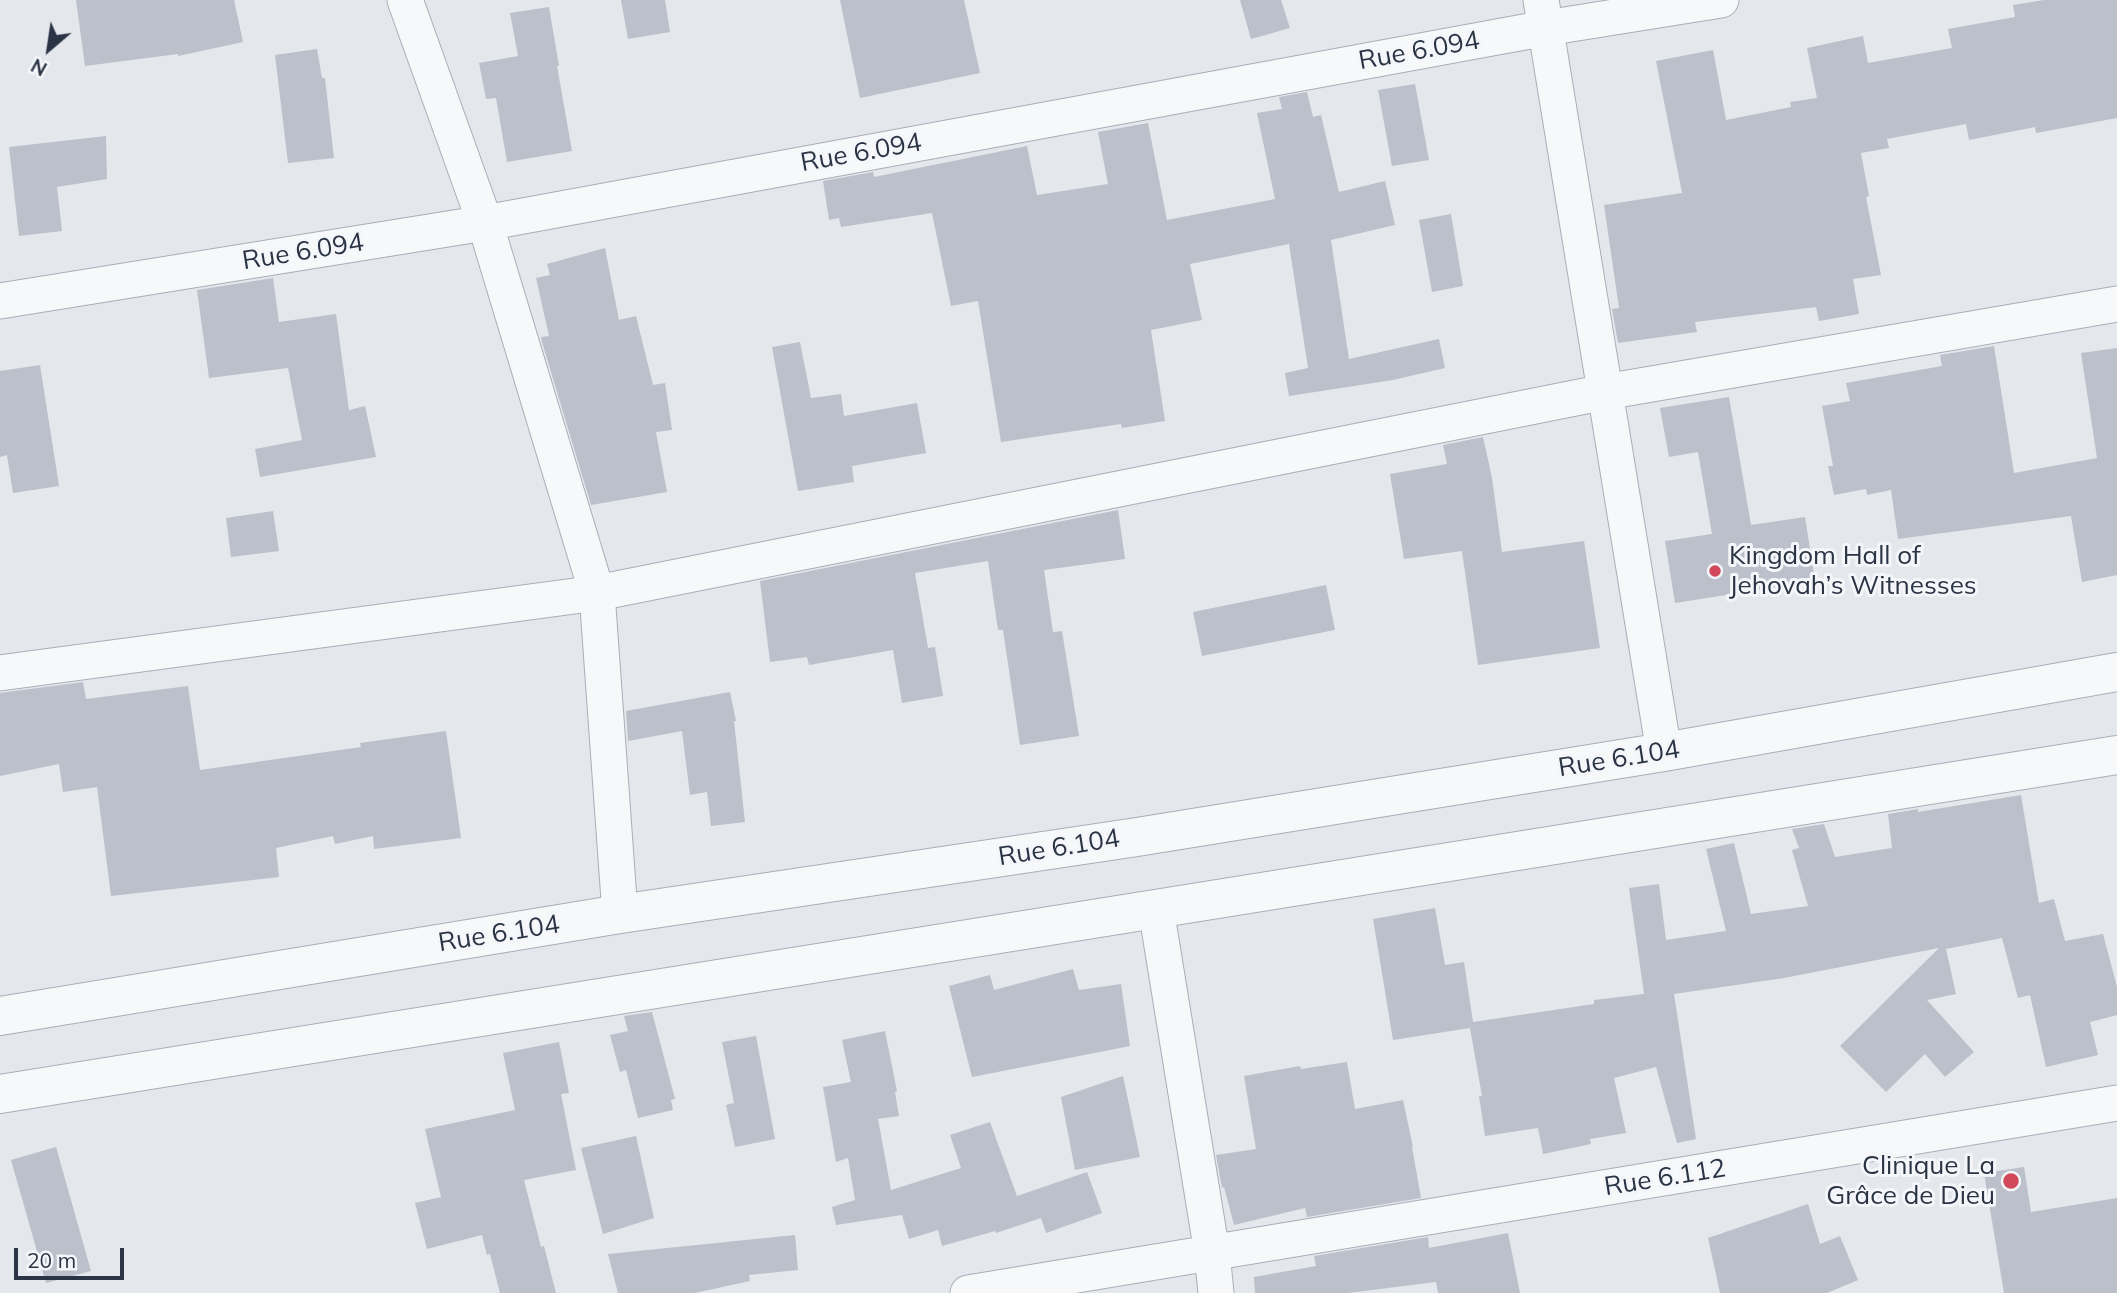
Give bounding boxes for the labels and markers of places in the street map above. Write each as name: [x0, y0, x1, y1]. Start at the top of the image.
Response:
place label: Kingdom Hall of Jehovah’s Witnesses: [1729, 540, 1977, 602]
marker: Kingdom Hall of Jehovah’s Witnesses: [1707, 563, 1723, 579]
place label: Clinique La Grâce de Dieu: [1826, 1150, 1995, 1212]
marker: Clinique La Grâce de Dieu: [2001, 1171, 2021, 1191]

